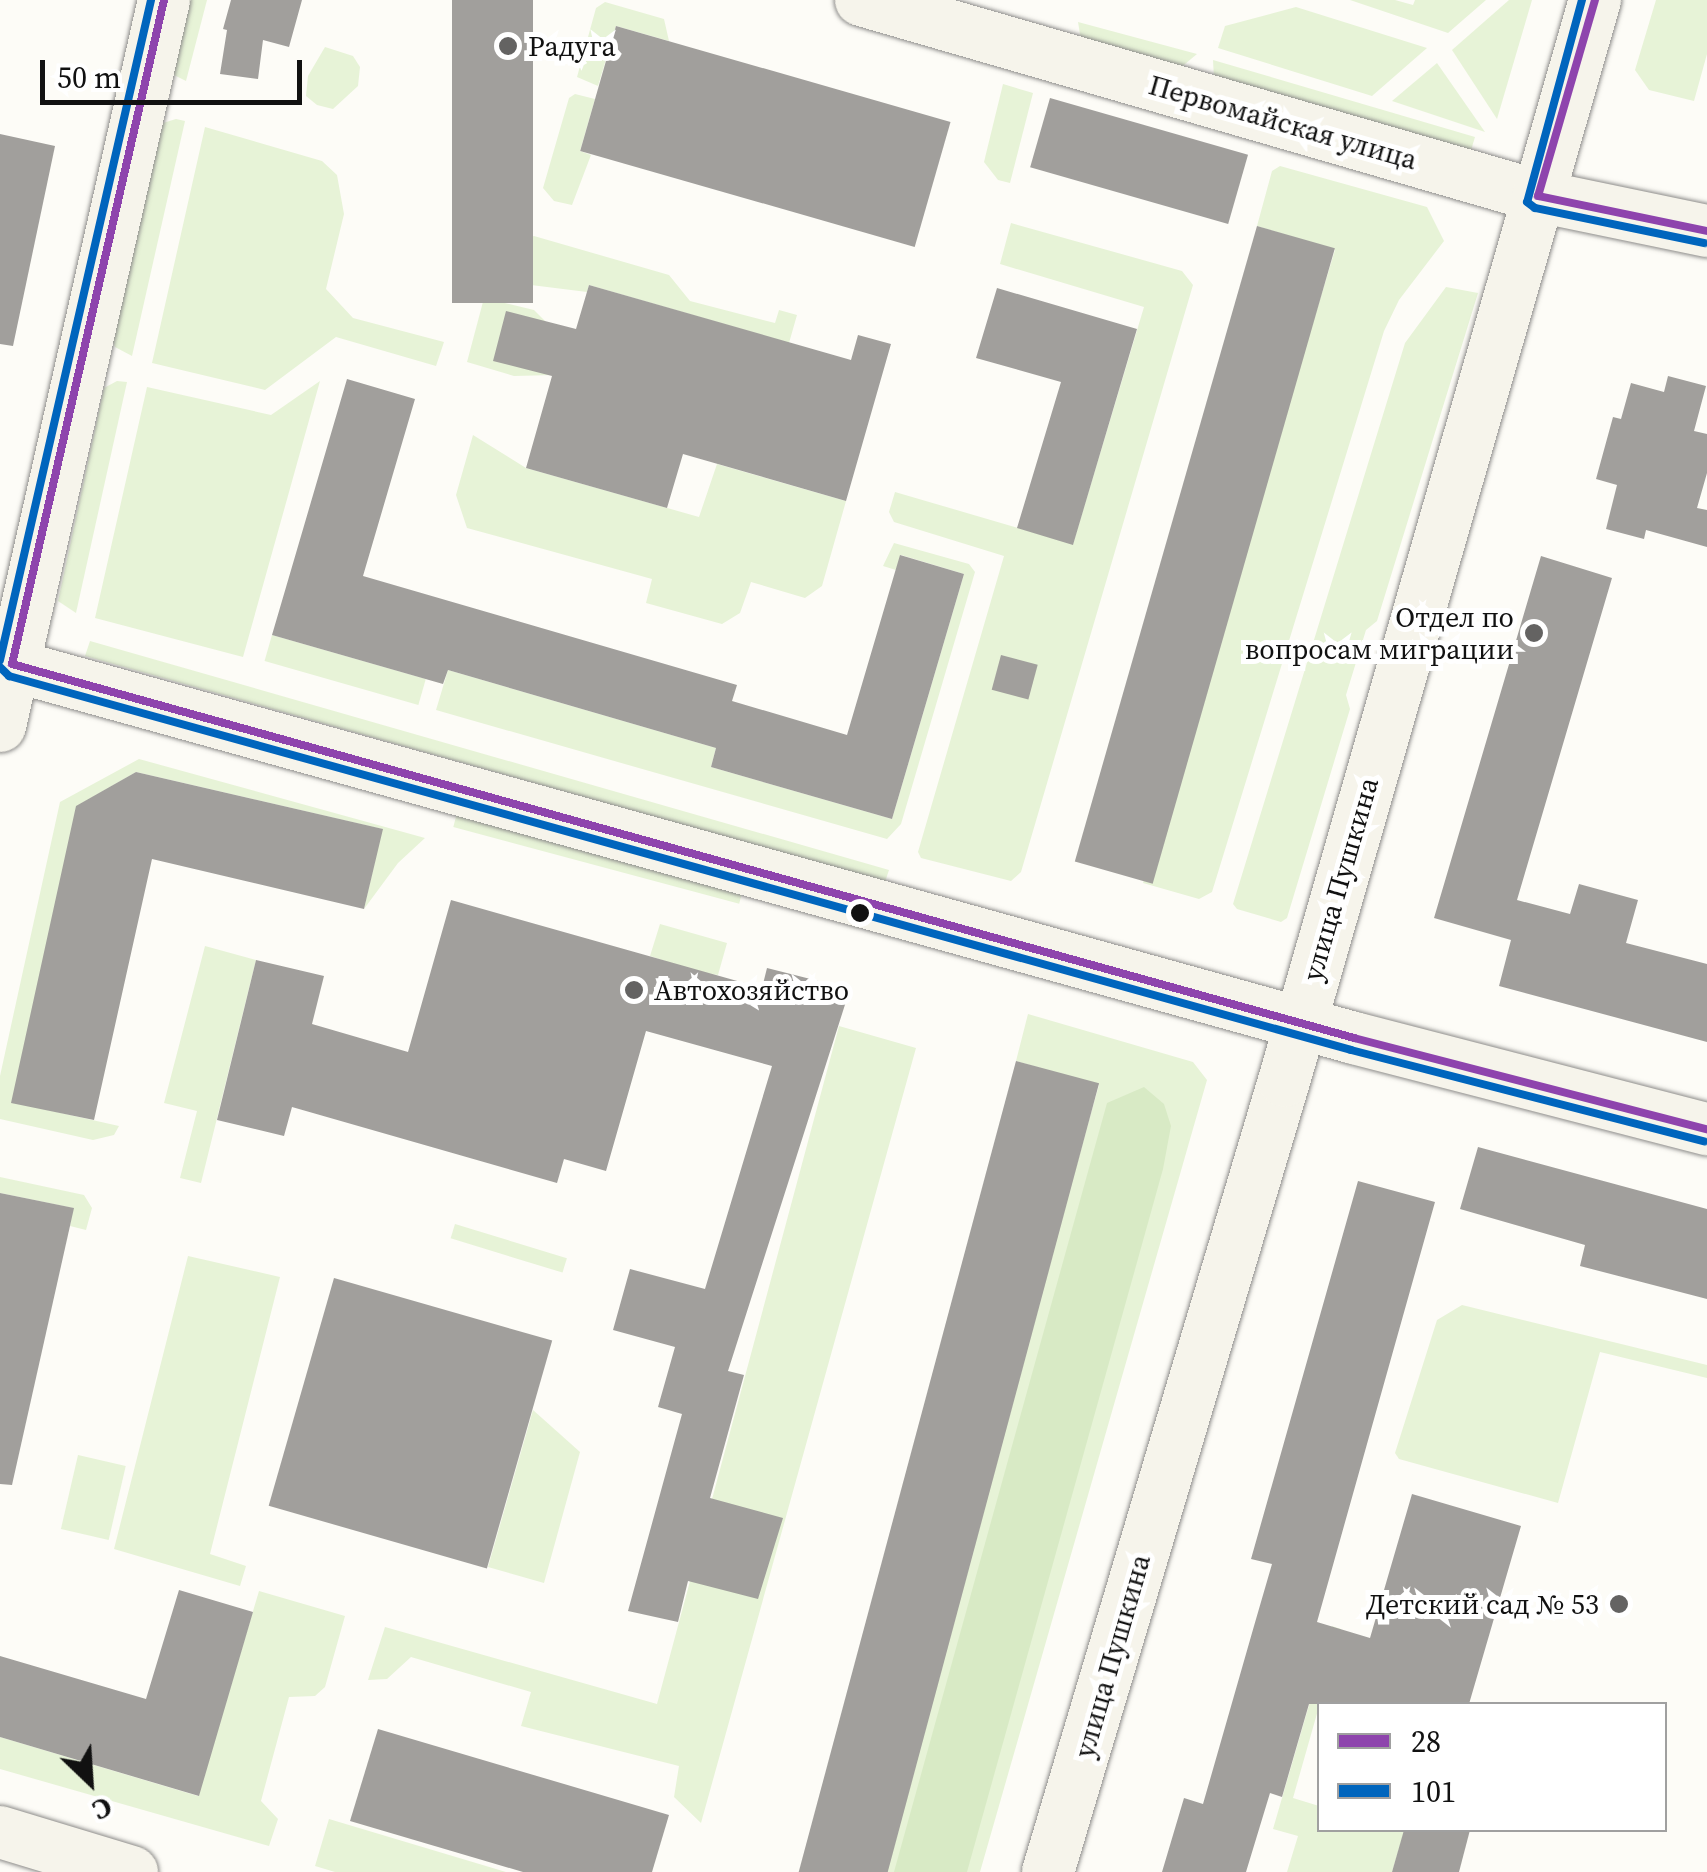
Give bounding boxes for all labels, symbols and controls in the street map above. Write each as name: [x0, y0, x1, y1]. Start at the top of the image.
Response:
place label: Радуга: [528, 29, 616, 63]
marker: Радуга: [497, 35, 519, 57]
scale bar: [45, 40, 308, 102]
text: 50 m: [57, 57, 121, 98]
street label: Первомайская улица: [1145, 68, 1421, 176]
place label: Отдел по вопросам миграции: [1245, 600, 1514, 666]
marker: Отдел по вопросам миграции: [1523, 622, 1545, 644]
street label: улица Пушкина: [1295, 773, 1385, 985]
unlabelled marker: [850, 903, 870, 923]
place label: Автохозяйство: [654, 973, 849, 1007]
marker: Автохозяйство: [623, 979, 645, 1001]
street label: улица Пушкина: [1067, 1550, 1157, 1762]
place label: Детский сад № 53: [1366, 1587, 1599, 1621]
marker: Детский сад № 53: [1608, 1593, 1630, 1615]
legend: [1317, 1702, 1667, 1832]
text: 28: [1411, 1721, 1441, 1762]
north arrow: [40, 1732, 140, 1832]
text: 101: [1411, 1771, 1456, 1812]
text: С: [87, 1788, 119, 1830]

